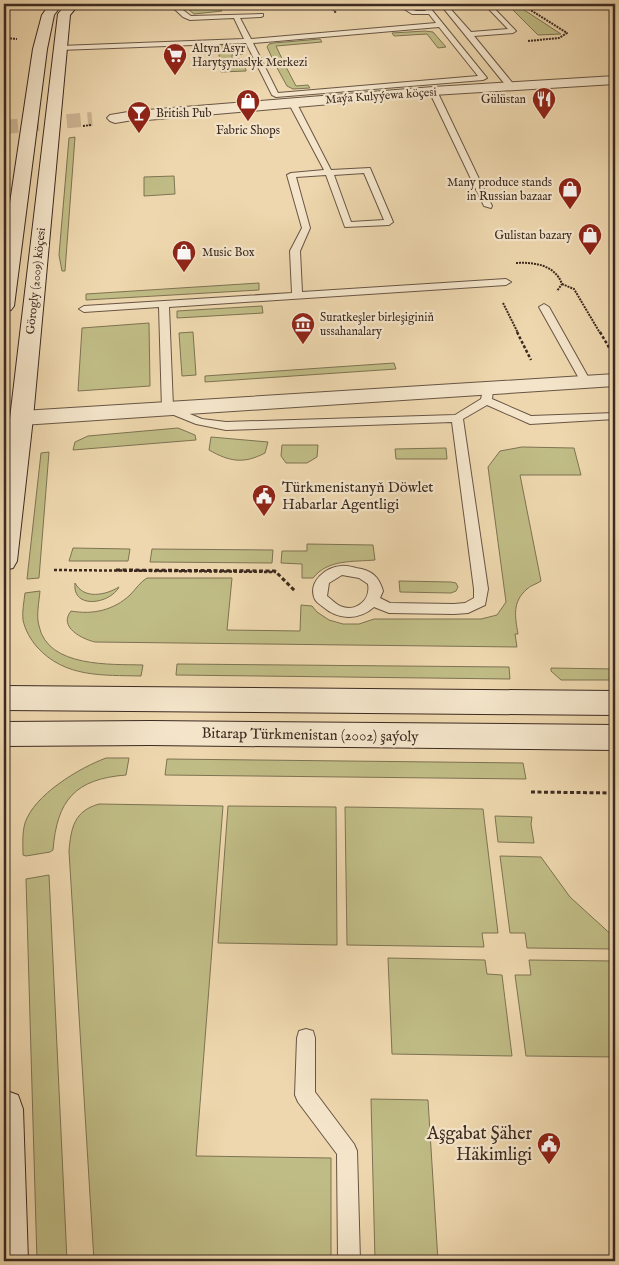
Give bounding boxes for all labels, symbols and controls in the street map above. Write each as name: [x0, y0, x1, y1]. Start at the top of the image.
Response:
place label: Altyn Asyr Harytşynaslyk Merkezi: [191, 41, 307, 70]
supermarket icon: Altyn Asyr Harytşynaslyk Merkezi: [162, 42, 188, 76]
street label: Maýa Kulyýewa köçesi: [325, 85, 437, 107]
restaurant icon: Gülüstan: [531, 86, 557, 120]
shop icon: Fabric Shops: [235, 88, 261, 122]
place label: Gülüstan: [481, 92, 527, 107]
bar icon: British Pub: [126, 100, 152, 134]
place label: British Pub: [156, 106, 212, 121]
place label: Fabric Shops: [216, 123, 280, 139]
place label: Many produce stands in Russian bazaar: [447, 175, 553, 204]
shop icon: Many produce stands in Russian bazaar: [557, 176, 583, 210]
shop icon: Gulistan bazary: [577, 222, 603, 256]
street label: Görogly (2009) köçesi: [23, 227, 49, 335]
place label: Gulistan bazary: [495, 228, 572, 243]
shop icon: Music Box: [171, 239, 197, 273]
place label: Music Box: [202, 245, 255, 260]
place label: Suratkeşler birleşiginiň ussahanalary: [320, 310, 434, 339]
museum icon: Suratkeşler birleşiginiň ussahanalary: [290, 311, 316, 345]
place label: Türkmenistanyň Döwlet Habarlar Agentligi: [282, 478, 434, 514]
public building icon: Türkmenistanyň Döwlet Habarlar Agentligi: [251, 483, 277, 517]
street label: Bitarap Türkmenistan (2002) şaýoly: [201, 724, 419, 746]
place label: Aşgabat Şäher Häkimligi: [426, 1123, 532, 1167]
public building icon: Aşgabat Şäher Häkimligi: [536, 1131, 562, 1165]

